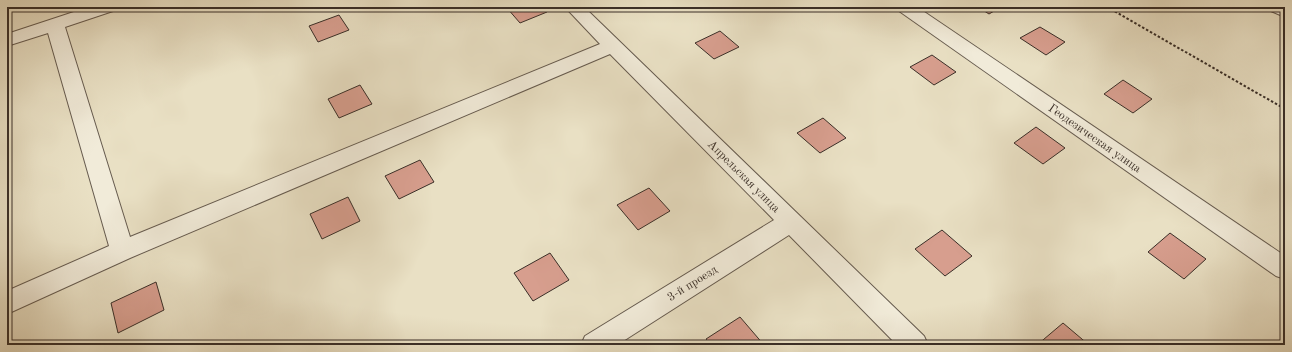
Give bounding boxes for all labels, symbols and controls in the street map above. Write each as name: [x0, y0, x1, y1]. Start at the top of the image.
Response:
street label: Геодезическая улица: [1046, 102, 1143, 175]
street label: Апрельская улица: [705, 138, 782, 215]
street label: 3-й проезд: [665, 264, 720, 304]

